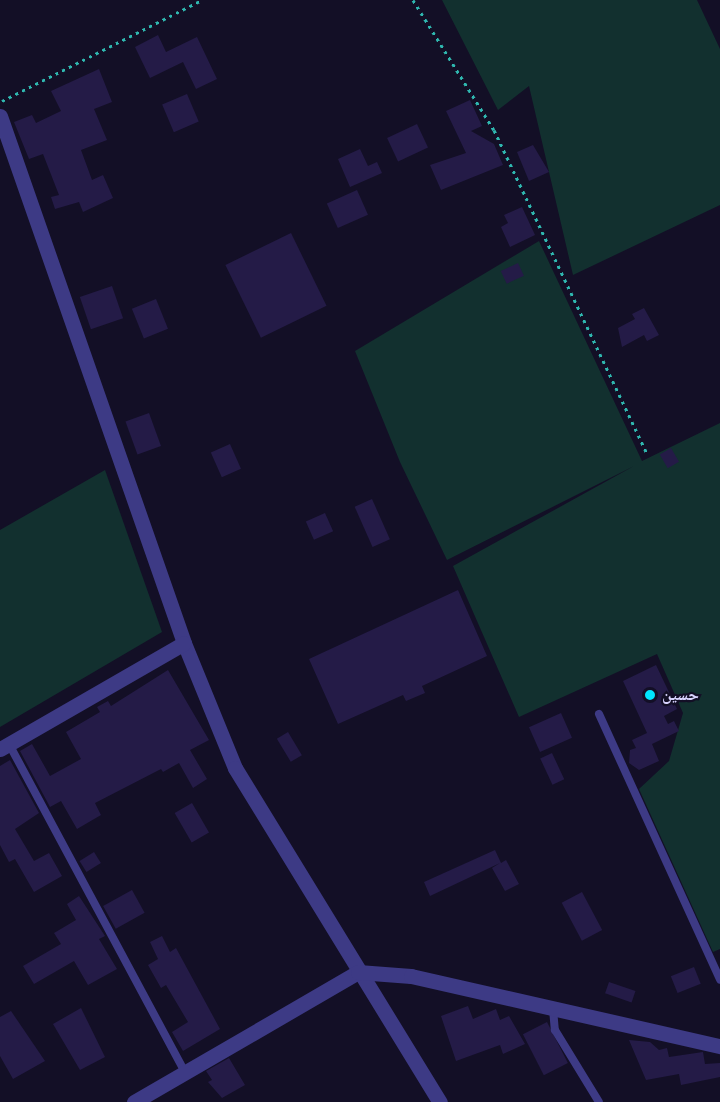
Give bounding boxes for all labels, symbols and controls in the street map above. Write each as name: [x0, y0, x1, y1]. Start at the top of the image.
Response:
place label: حسين: [662, 685, 699, 705]
marker: حسين: [643, 688, 657, 702]

